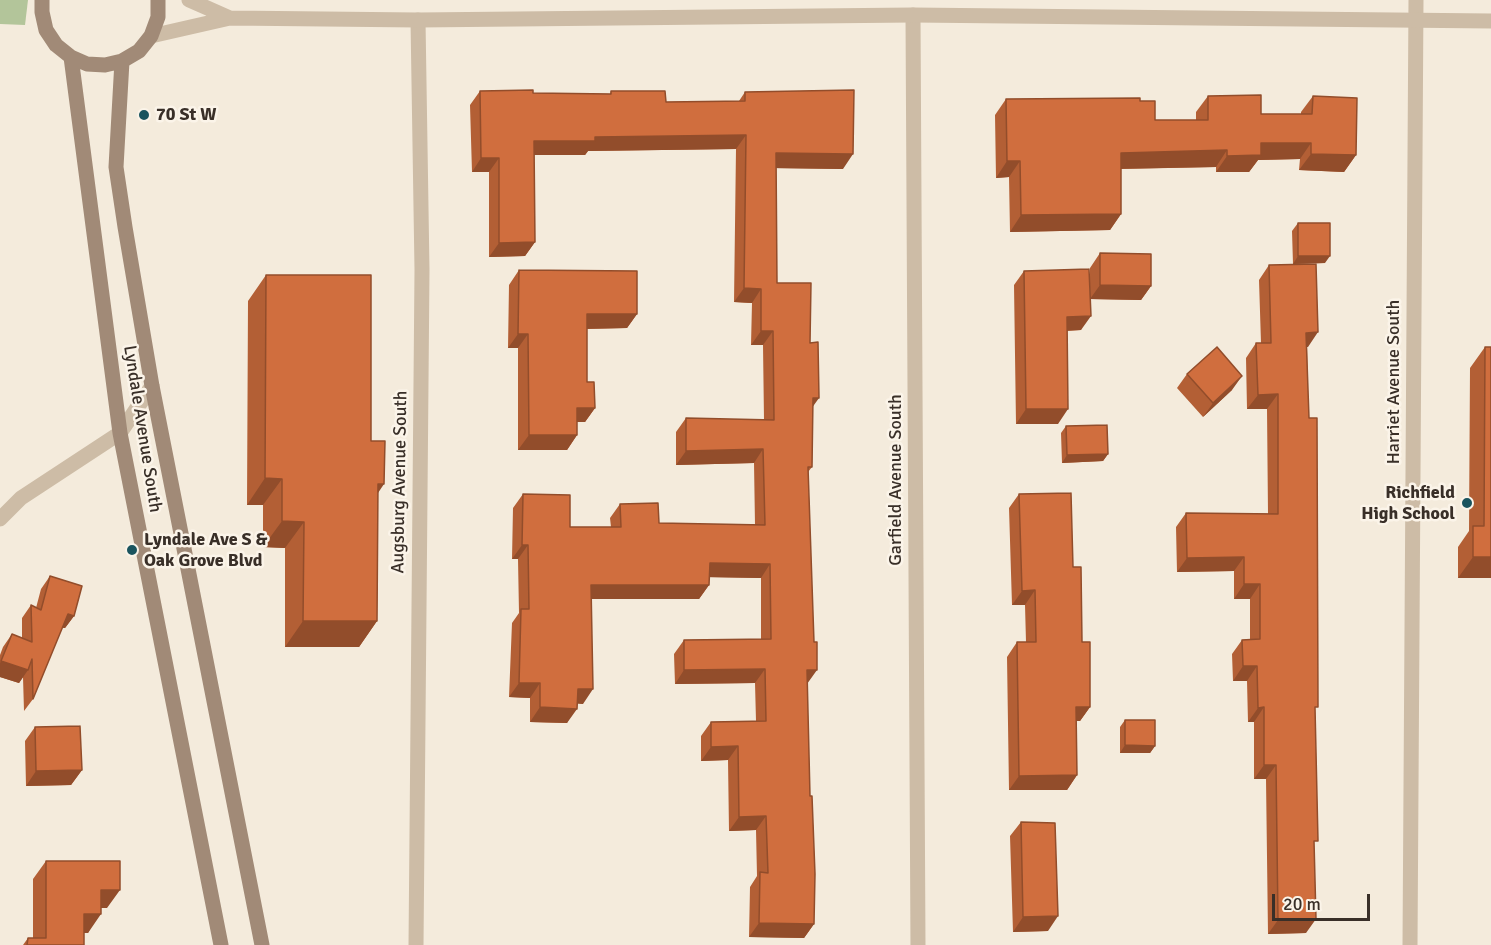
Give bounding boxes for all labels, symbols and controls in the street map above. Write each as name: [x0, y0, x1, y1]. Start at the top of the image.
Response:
place label: 70 St W: [156, 104, 216, 126]
marker: 70 St W: [137, 108, 151, 122]
street label: Harriet Avenue South: [1383, 300, 1405, 464]
street label: Lyndale Avenue South: [118, 344, 166, 514]
street label: Augsburg Avenue South: [388, 390, 412, 574]
street label: Garfield Avenue South: [885, 394, 907, 566]
place label: Richfield High School: [1361, 482, 1455, 524]
marker: Richfield High School: [1460, 496, 1474, 510]
place label: Lyndale Ave S & Oak Grove Blvd: [144, 529, 267, 572]
marker: Lyndale Ave S & Oak Grove Blvd: [125, 543, 139, 557]
scale bar: [1275, 882, 1372, 920]
text: 20 m: [1283, 893, 1321, 915]

